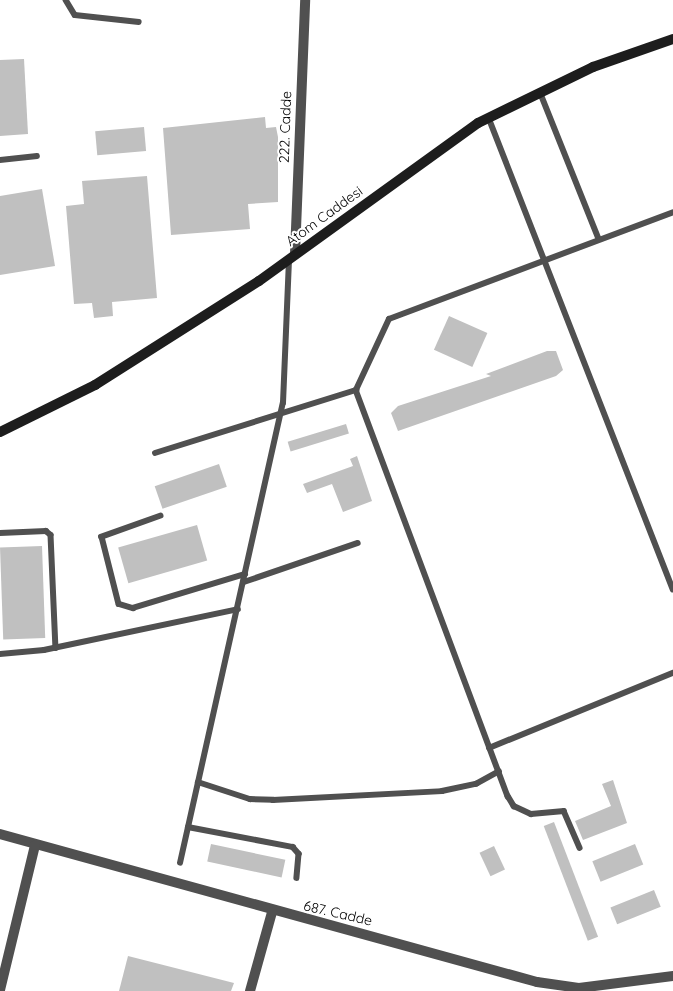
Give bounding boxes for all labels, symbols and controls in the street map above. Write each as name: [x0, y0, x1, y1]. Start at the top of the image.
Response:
street label: 222. Cadde: [275, 91, 295, 163]
street label: Atom Caddesi: [282, 183, 366, 249]
street label: 687. Cadde: [302, 897, 374, 929]

